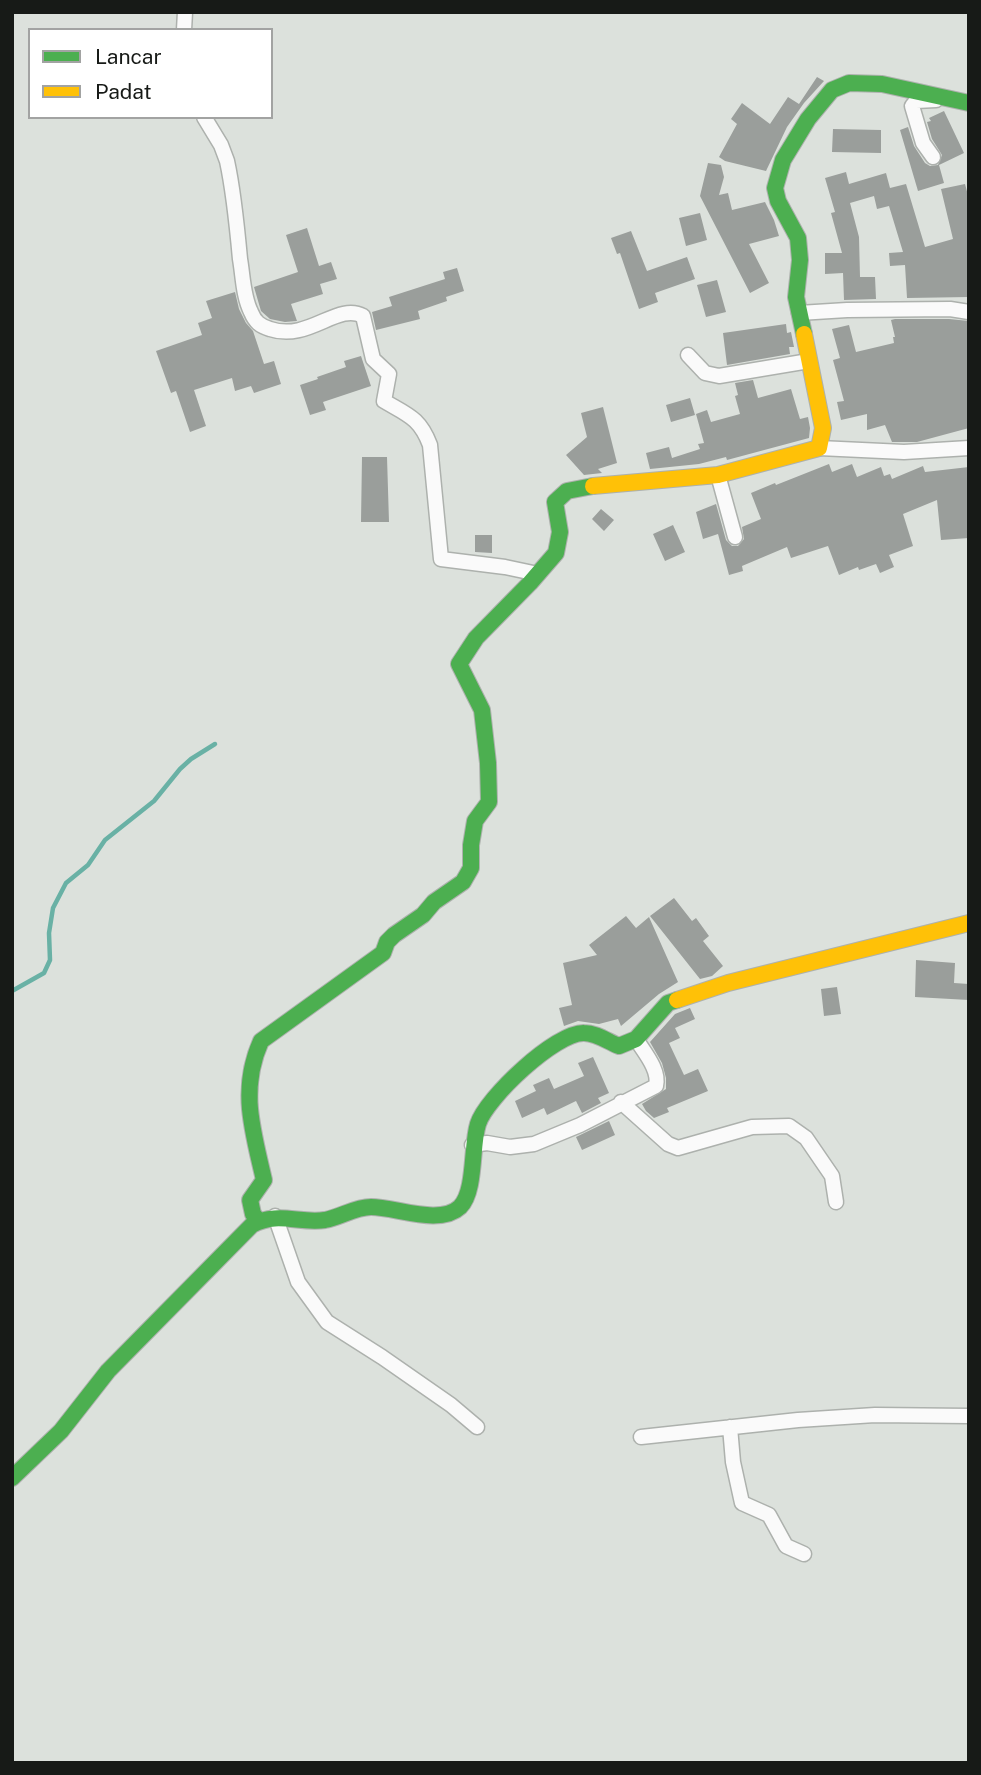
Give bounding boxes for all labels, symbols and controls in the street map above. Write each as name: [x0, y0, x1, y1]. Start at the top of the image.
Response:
legend: [28, 28, 273, 119]
text: Lancar: [95, 44, 162, 69]
text: Padat: [95, 79, 152, 104]

